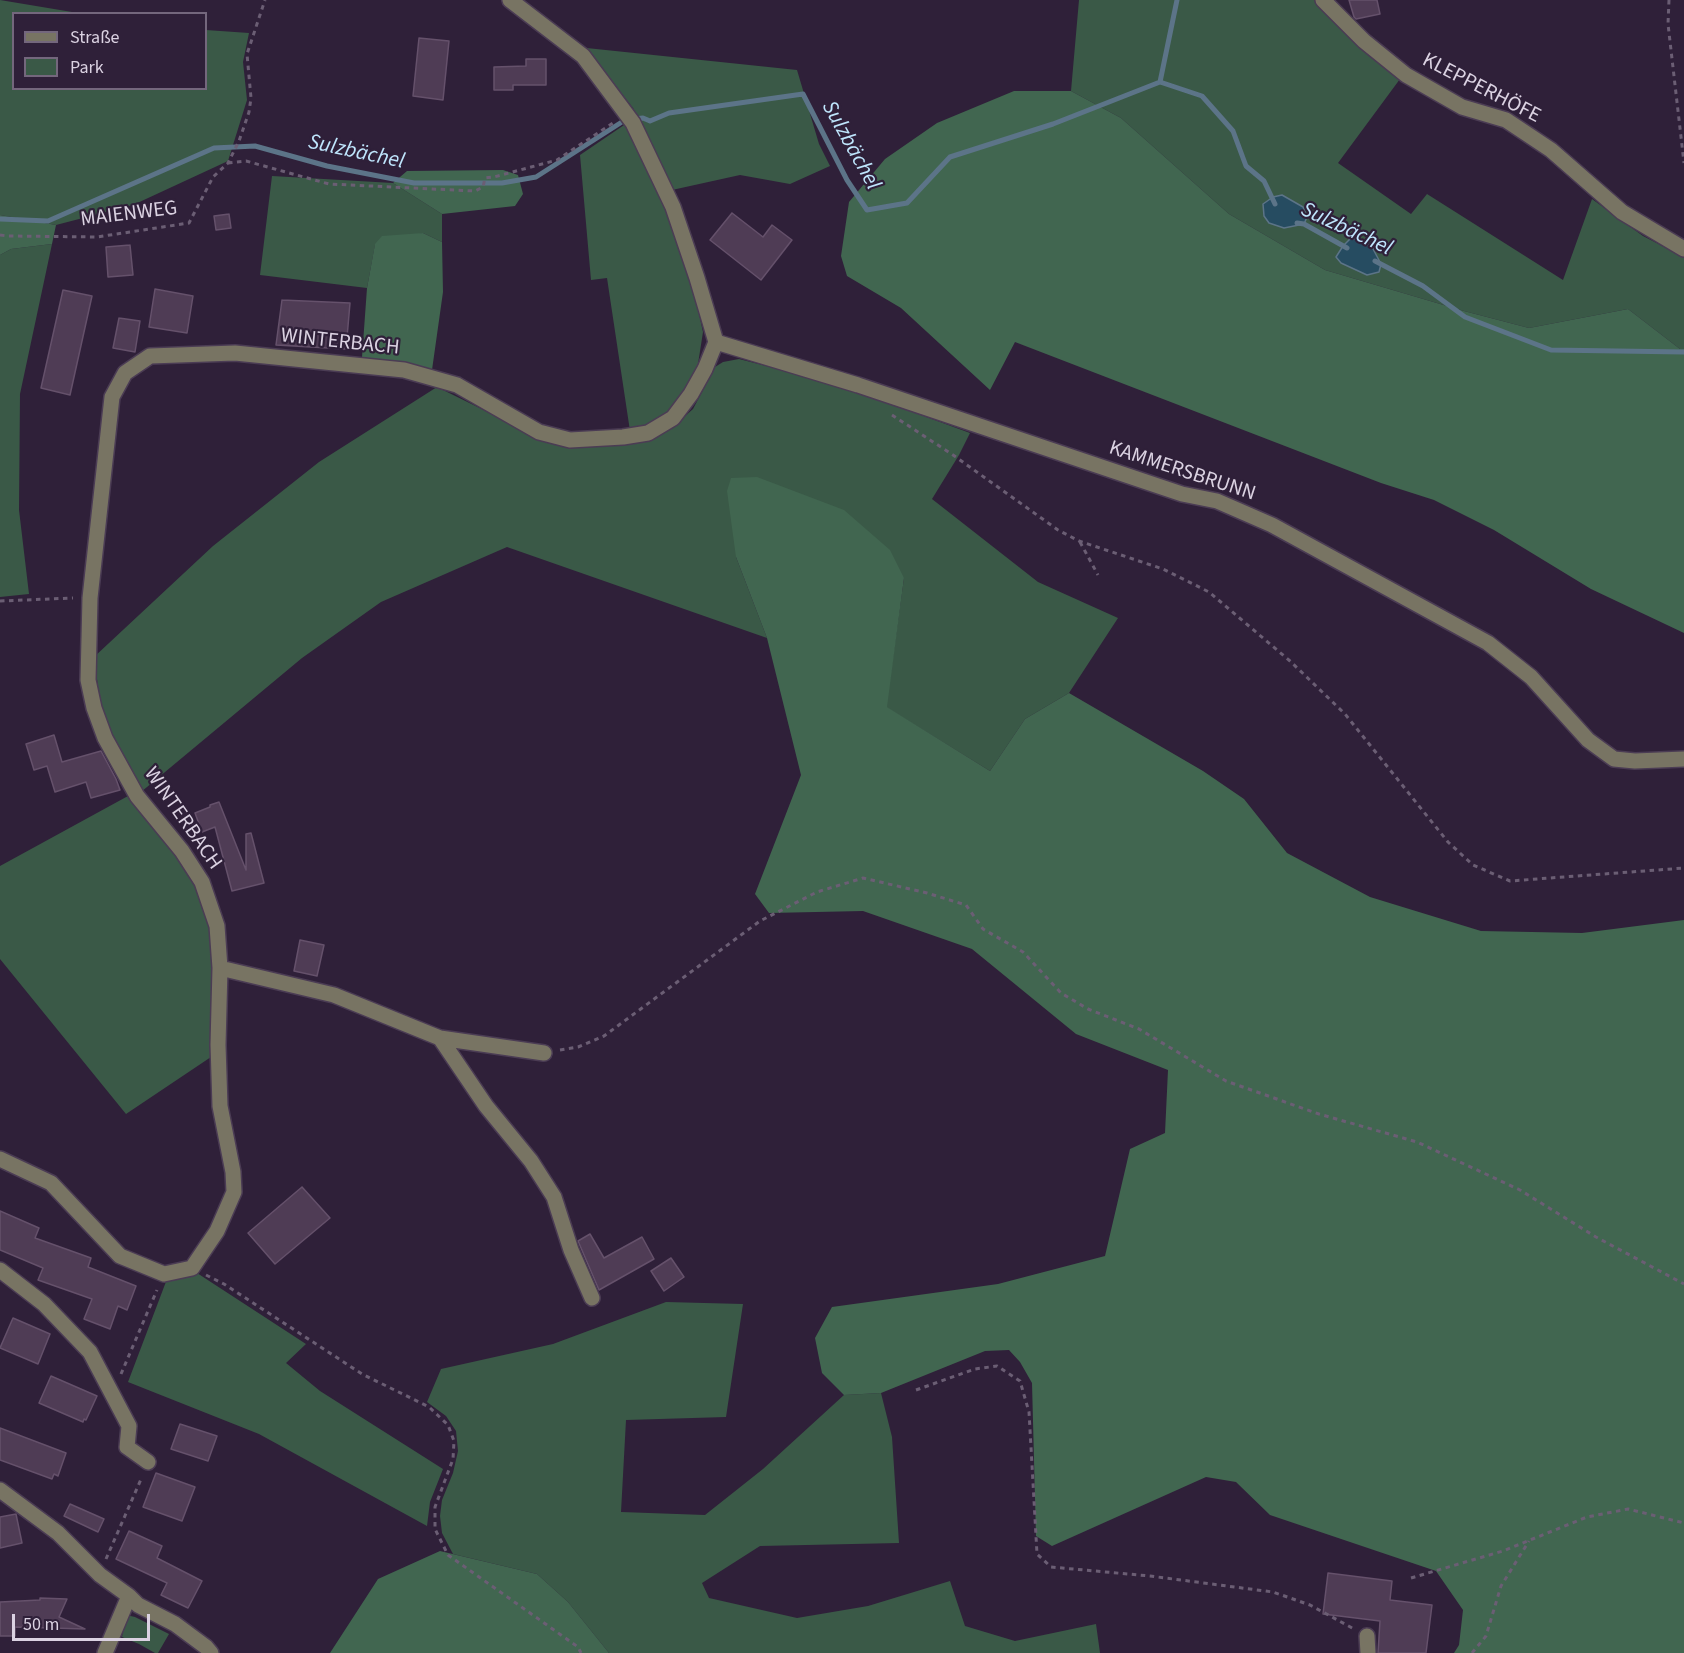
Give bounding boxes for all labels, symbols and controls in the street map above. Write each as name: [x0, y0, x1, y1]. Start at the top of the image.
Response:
legend: [12, 12, 207, 90]
text: Straße: [70, 25, 119, 50]
street label: KLEPPERHÖFE: [1418, 48, 1544, 130]
text: Park: [70, 55, 104, 80]
water label: Sulzbächel: [815, 97, 885, 195]
water label: Sulzbächel: [305, 130, 407, 176]
street label: MAIENWEG: [79, 197, 179, 233]
water label: Sulzbächel: [1296, 197, 1396, 263]
street label: WINTERBACH: [279, 324, 401, 362]
street label: KAMMERSBRUNN: [1105, 436, 1259, 508]
street label: WINTERBACH: [138, 763, 226, 875]
scale bar: [15, 1602, 153, 1640]
text: 50 m: [23, 1612, 59, 1637]

